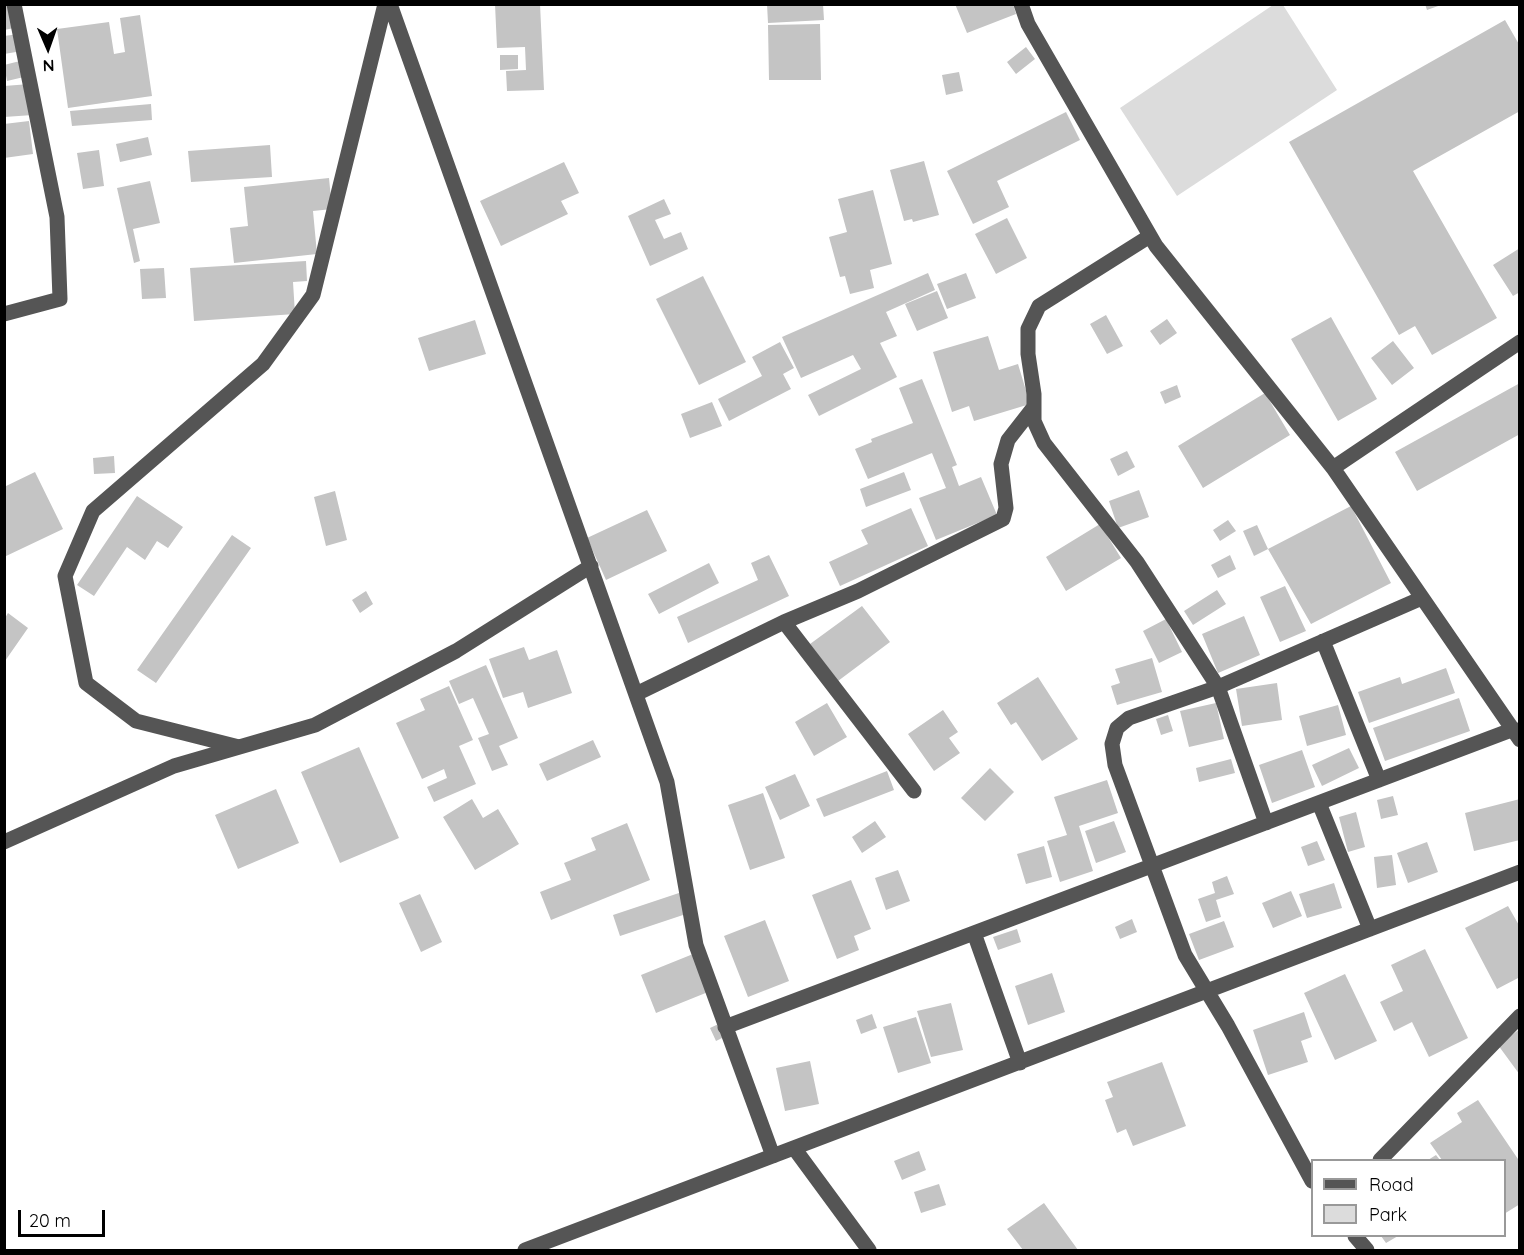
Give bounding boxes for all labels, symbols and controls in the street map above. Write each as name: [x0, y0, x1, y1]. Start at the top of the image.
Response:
north arrow: [18, 18, 78, 78]
text: N: [42, 56, 55, 76]
legend: [1311, 1159, 1506, 1237]
text: Road: [1369, 1173, 1414, 1196]
scale bar: [21, 1198, 108, 1236]
text: Park: [1369, 1203, 1407, 1226]
text: 20 m: [29, 1209, 71, 1232]

